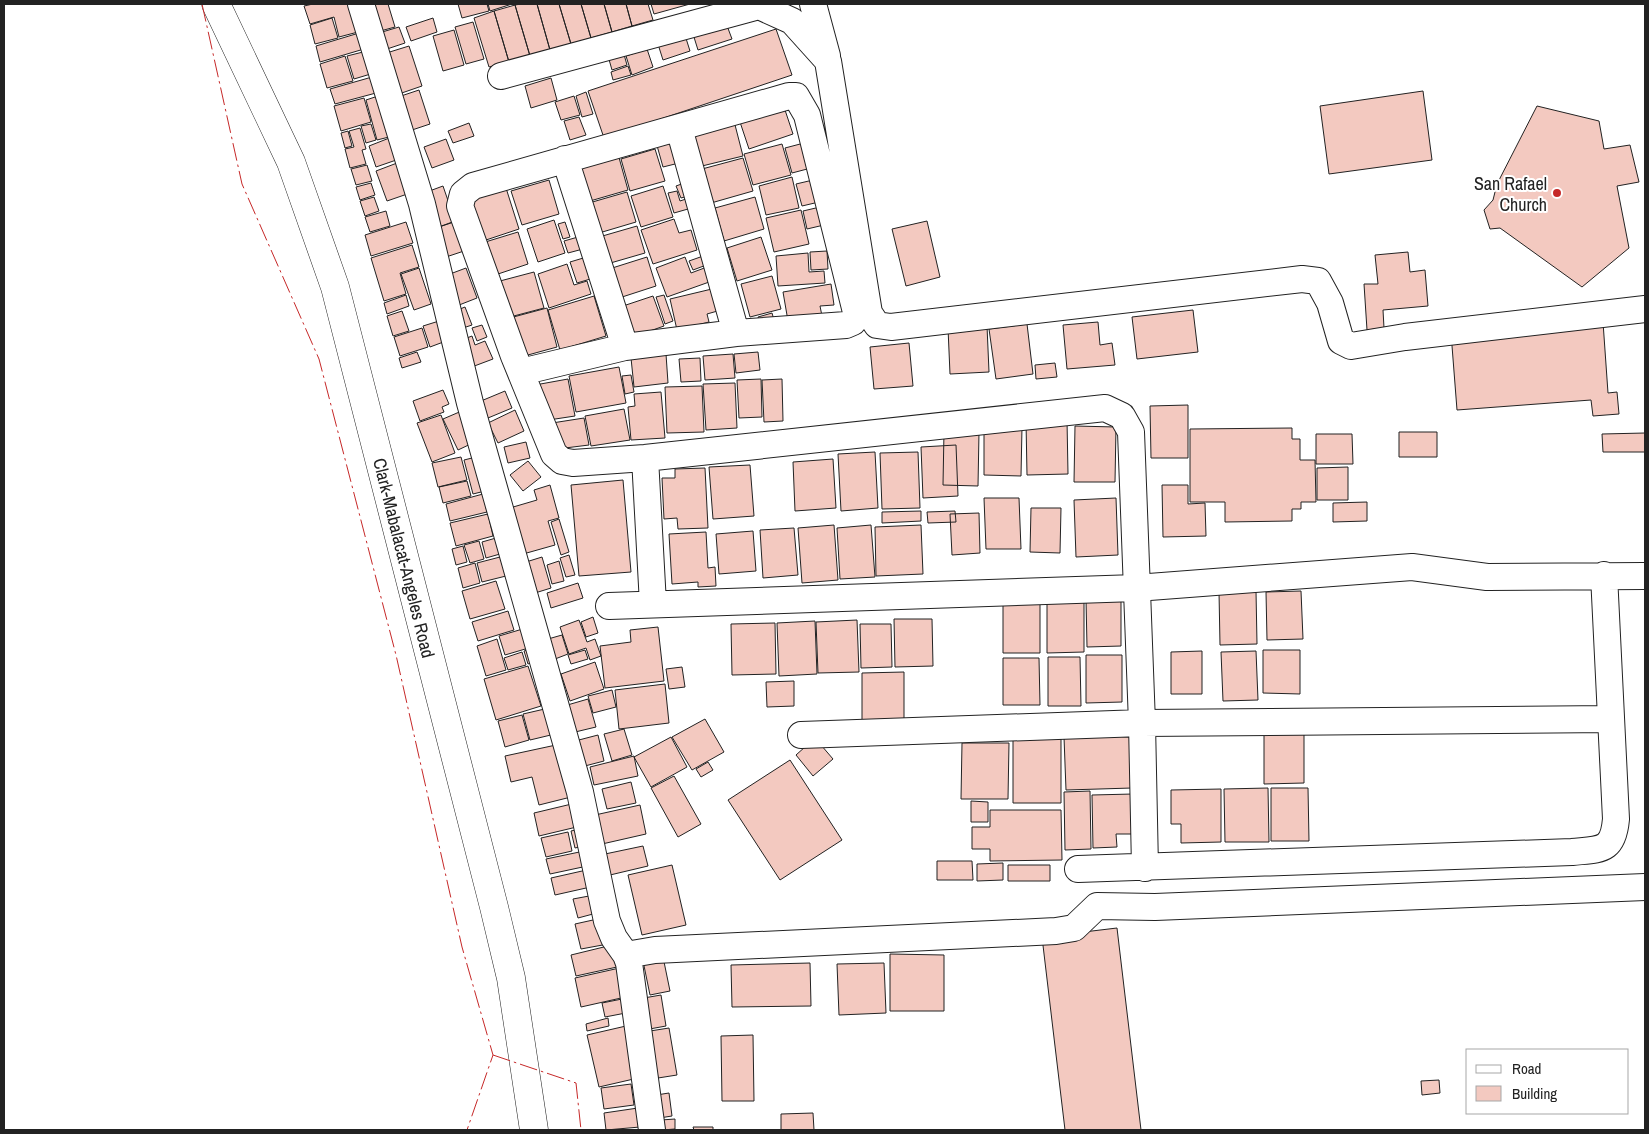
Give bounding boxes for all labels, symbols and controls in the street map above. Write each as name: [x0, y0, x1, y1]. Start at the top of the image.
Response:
place label: San Rafael Church: [1474, 171, 1547, 217]
marker: San Rafael Church: [1551, 187, 1563, 199]
street label: Clark-Mabalacat-Angeles Road: [367, 455, 441, 661]
legend: [1466, 1049, 1629, 1114]
text: Road: [1512, 1058, 1541, 1079]
text: Building: [1512, 1083, 1557, 1104]

